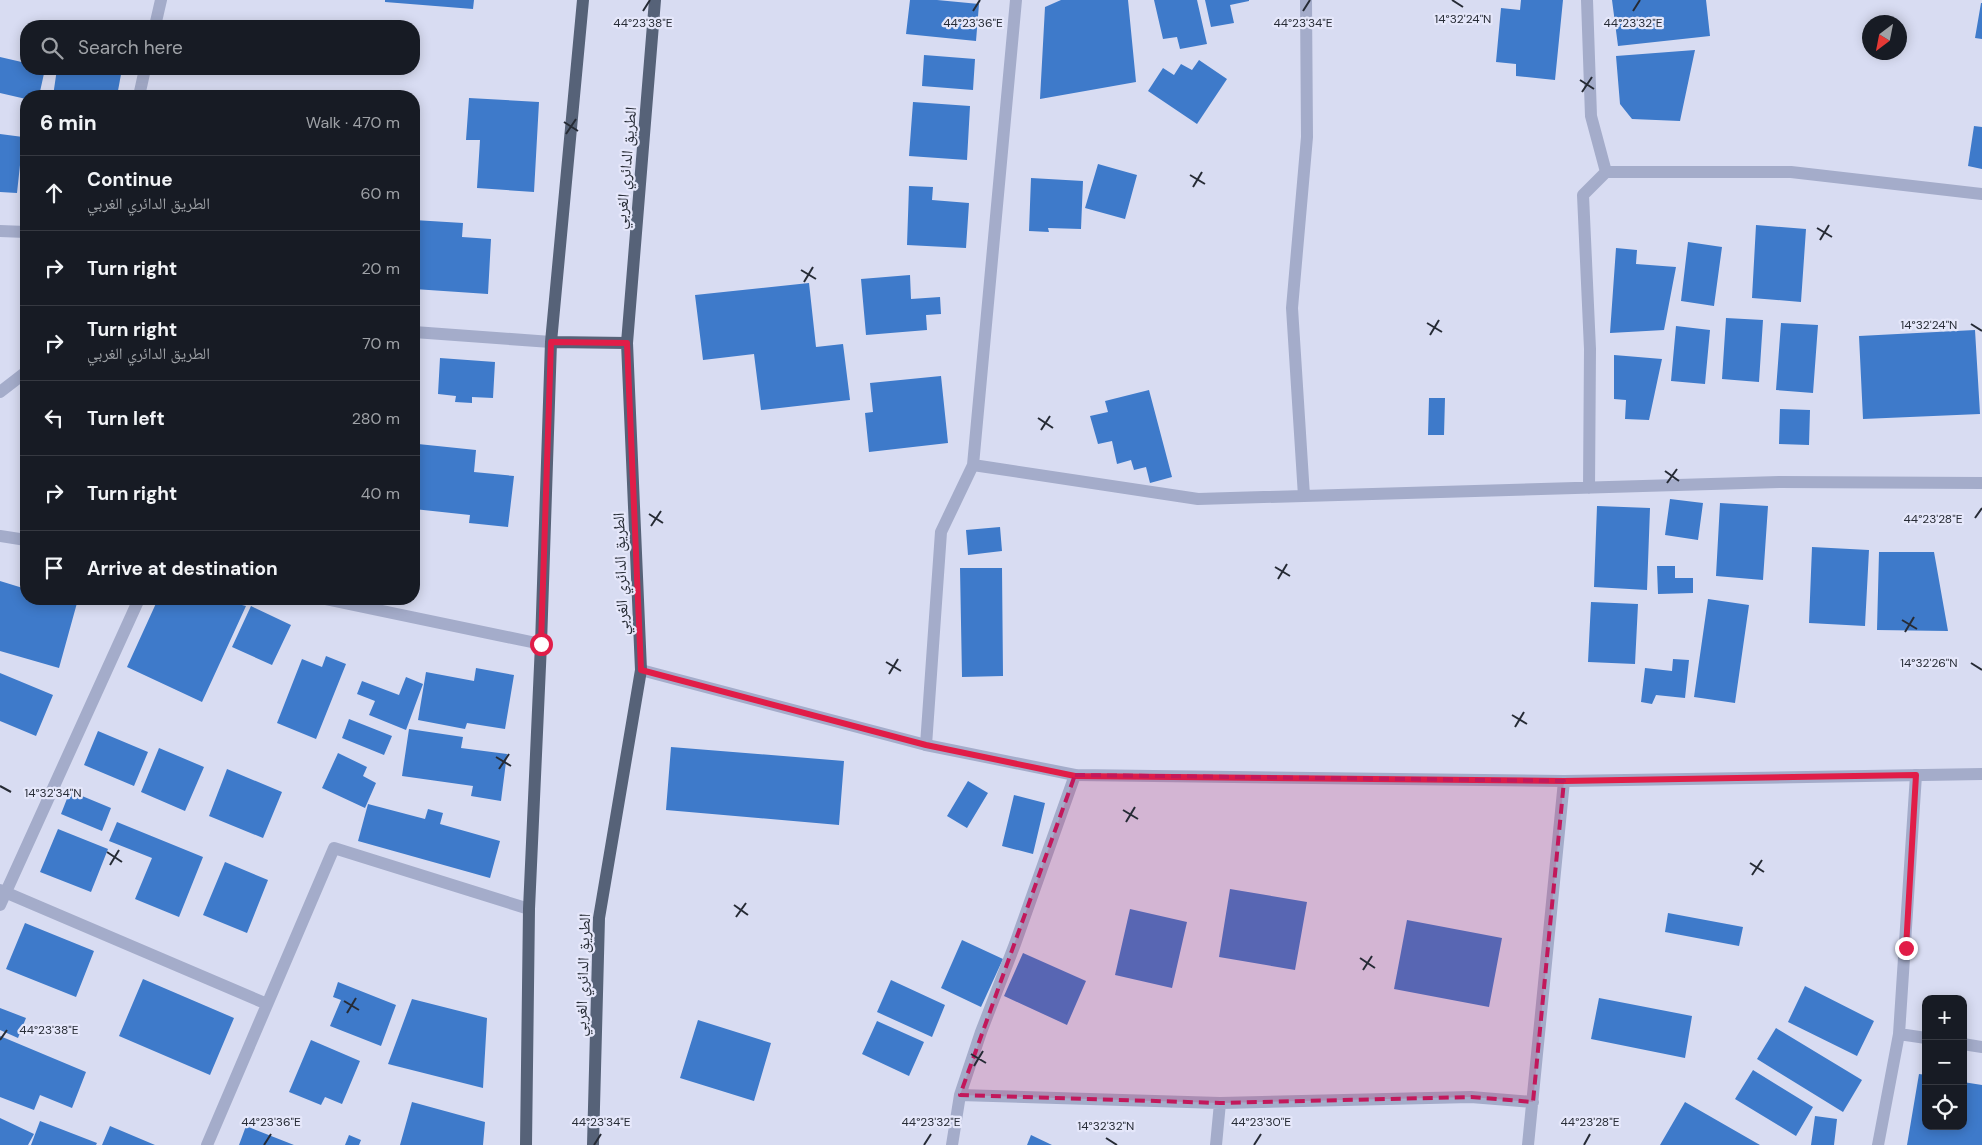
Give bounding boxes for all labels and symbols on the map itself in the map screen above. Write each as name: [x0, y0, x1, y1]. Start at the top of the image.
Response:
text: 14°32'24"N: [1435, 11, 1491, 27]
text: 44°23'38"E: [613, 15, 673, 31]
text: 44°23'36"E: [943, 15, 1003, 31]
text: 44°23'34"E: [1273, 15, 1333, 31]
text: 44°23'32"E: [1604, 15, 1663, 31]
north arrow: [1862, 15, 1907, 60]
street label: الطريق الدائري الغربي: [610, 106, 643, 230]
text: 14°32'24"N: [1901, 317, 1957, 333]
text: 44°23'28"E: [1904, 511, 1963, 527]
street label: الطريق الدائري الغربي: [608, 512, 635, 636]
route start: [530, 633, 553, 656]
text: 14°32'26"N: [1900, 655, 1958, 671]
text: 14°32'34"N: [24, 785, 82, 801]
street label: الطريق الدائري الغربي: [570, 913, 597, 1037]
route end: [1895, 937, 1918, 960]
text: 44°23'38"E: [19, 1022, 79, 1038]
text: 44°23'36"E: [241, 1114, 301, 1130]
text: 44°23'34"E: [571, 1114, 631, 1130]
text: 44°23'32"E: [902, 1114, 961, 1130]
text: 44°23'30"E: [1231, 1114, 1291, 1130]
text: 44°23'28"E: [1561, 1114, 1620, 1130]
text: 14°32'32"N: [1078, 1118, 1134, 1134]

